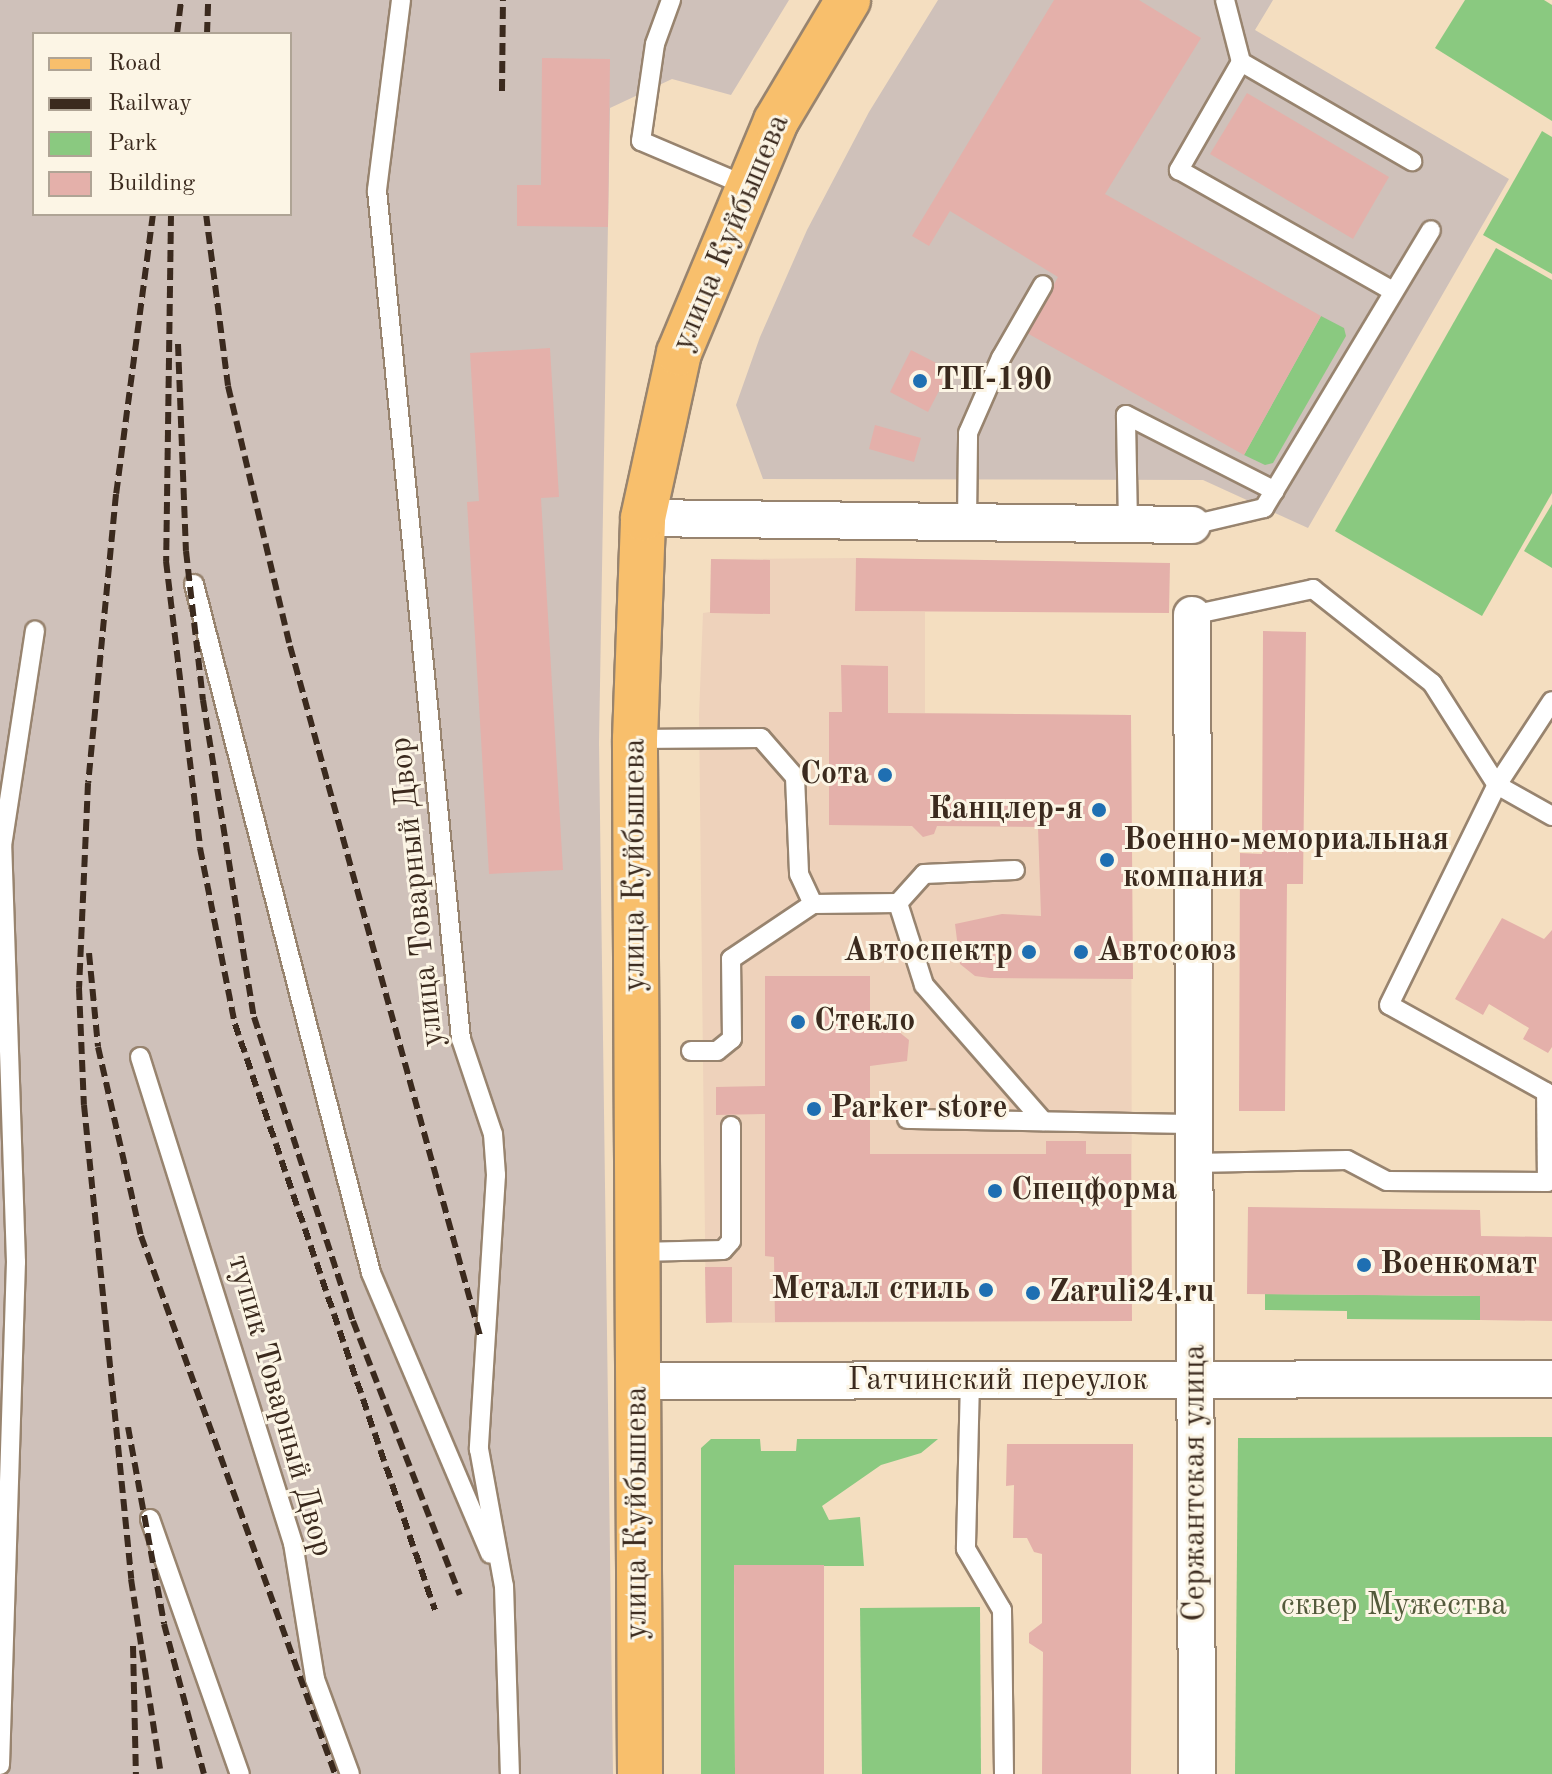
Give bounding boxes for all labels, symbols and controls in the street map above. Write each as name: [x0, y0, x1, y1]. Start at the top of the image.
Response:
legend: [32, 32, 292, 216]
text: Road: [108, 52, 161, 76]
text: Railway: [108, 92, 192, 116]
street label: улица Куйбышева: [665, 109, 799, 357]
text: Park: [108, 132, 157, 156]
text: Building: [108, 172, 195, 196]
place label: ТП-190: [936, 362, 1052, 400]
marker: ТП-190: [911, 372, 929, 390]
street label: улица Товарный Двор: [383, 735, 453, 1049]
street label: улица Куйбышева: [617, 738, 655, 992]
place label: Сота: [800, 756, 869, 794]
marker: Сота: [876, 766, 894, 784]
place label: Канцлер-я: [928, 791, 1083, 829]
marker: Канцлер-я: [1090, 801, 1108, 819]
place label: Военно-мемориальная компания: [1123, 823, 1449, 898]
marker: Военно-мемориальная компания: [1098, 851, 1116, 869]
place label: Автоспектр: [843, 933, 1013, 971]
place label: Автосоюз: [1097, 933, 1236, 971]
marker: Автоспектр: [1020, 943, 1038, 961]
marker: Автосоюз: [1072, 943, 1090, 961]
place label: Стекло: [814, 1003, 915, 1041]
marker: Стекло: [789, 1013, 807, 1031]
place label: Parker store: [830, 1090, 1008, 1128]
marker: Parker store: [805, 1100, 823, 1118]
place label: Спецформа: [1011, 1172, 1177, 1210]
marker: Спецформа: [986, 1182, 1004, 1200]
place label: Военкомат: [1380, 1246, 1537, 1284]
street label: тупик Товарный Двор: [217, 1251, 341, 1561]
marker: Военкомат: [1355, 1256, 1373, 1274]
place label: Металл стиль: [771, 1271, 970, 1309]
place label: Zaruli24.ru: [1049, 1274, 1215, 1312]
marker: Металл стиль: [977, 1281, 995, 1299]
marker: Zaruli24.ru: [1024, 1284, 1042, 1302]
street label: Сержантская улица: [1177, 1344, 1215, 1622]
street label: Гатчинский переулок: [848, 1362, 1148, 1400]
street label: улица Куйбышева: [619, 1386, 657, 1640]
park label: сквер Мужества: [1281, 1587, 1507, 1625]

